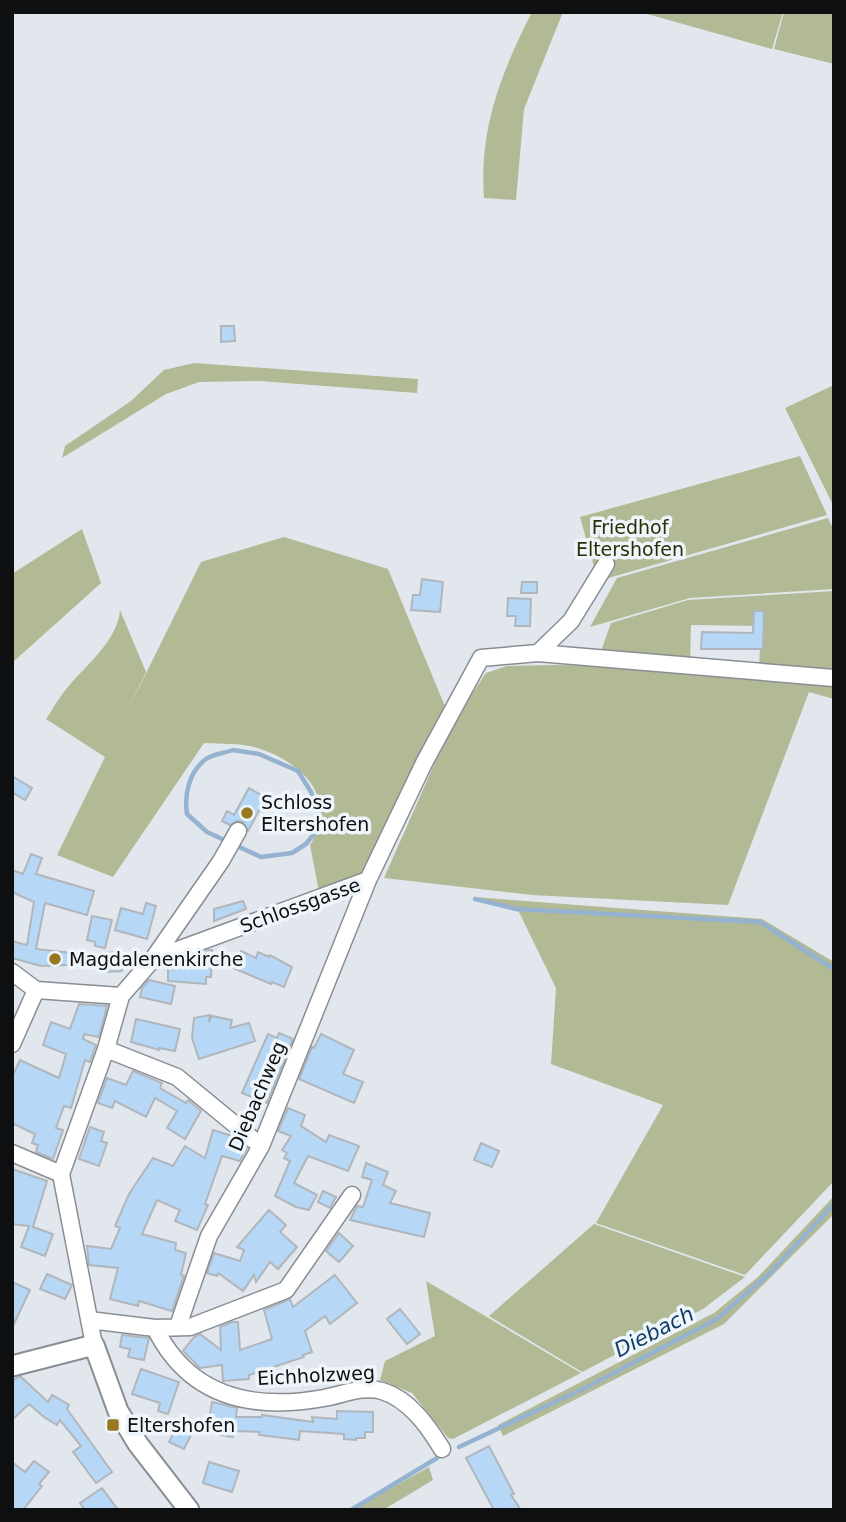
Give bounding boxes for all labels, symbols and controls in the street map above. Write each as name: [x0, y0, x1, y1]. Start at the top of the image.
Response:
park label: Friedhof Eltershofen: [576, 516, 684, 560]
place label: Schloss Eltershofen: [261, 791, 369, 835]
marker: Schloss Eltershofen: [239, 805, 255, 821]
street label: Schlossgasse: [237, 873, 363, 937]
place label: Magdalenenkirche: [69, 948, 243, 970]
marker: Magdalenenkirche: [47, 951, 63, 967]
street label: Diebachweg: [224, 1038, 290, 1154]
water label: Diebach: [610, 1302, 698, 1362]
street label: Eichholzweg: [257, 1361, 375, 1389]
place label: Eltershofen: [127, 1414, 235, 1436]
marker: Eltershofen: [105, 1417, 121, 1433]

